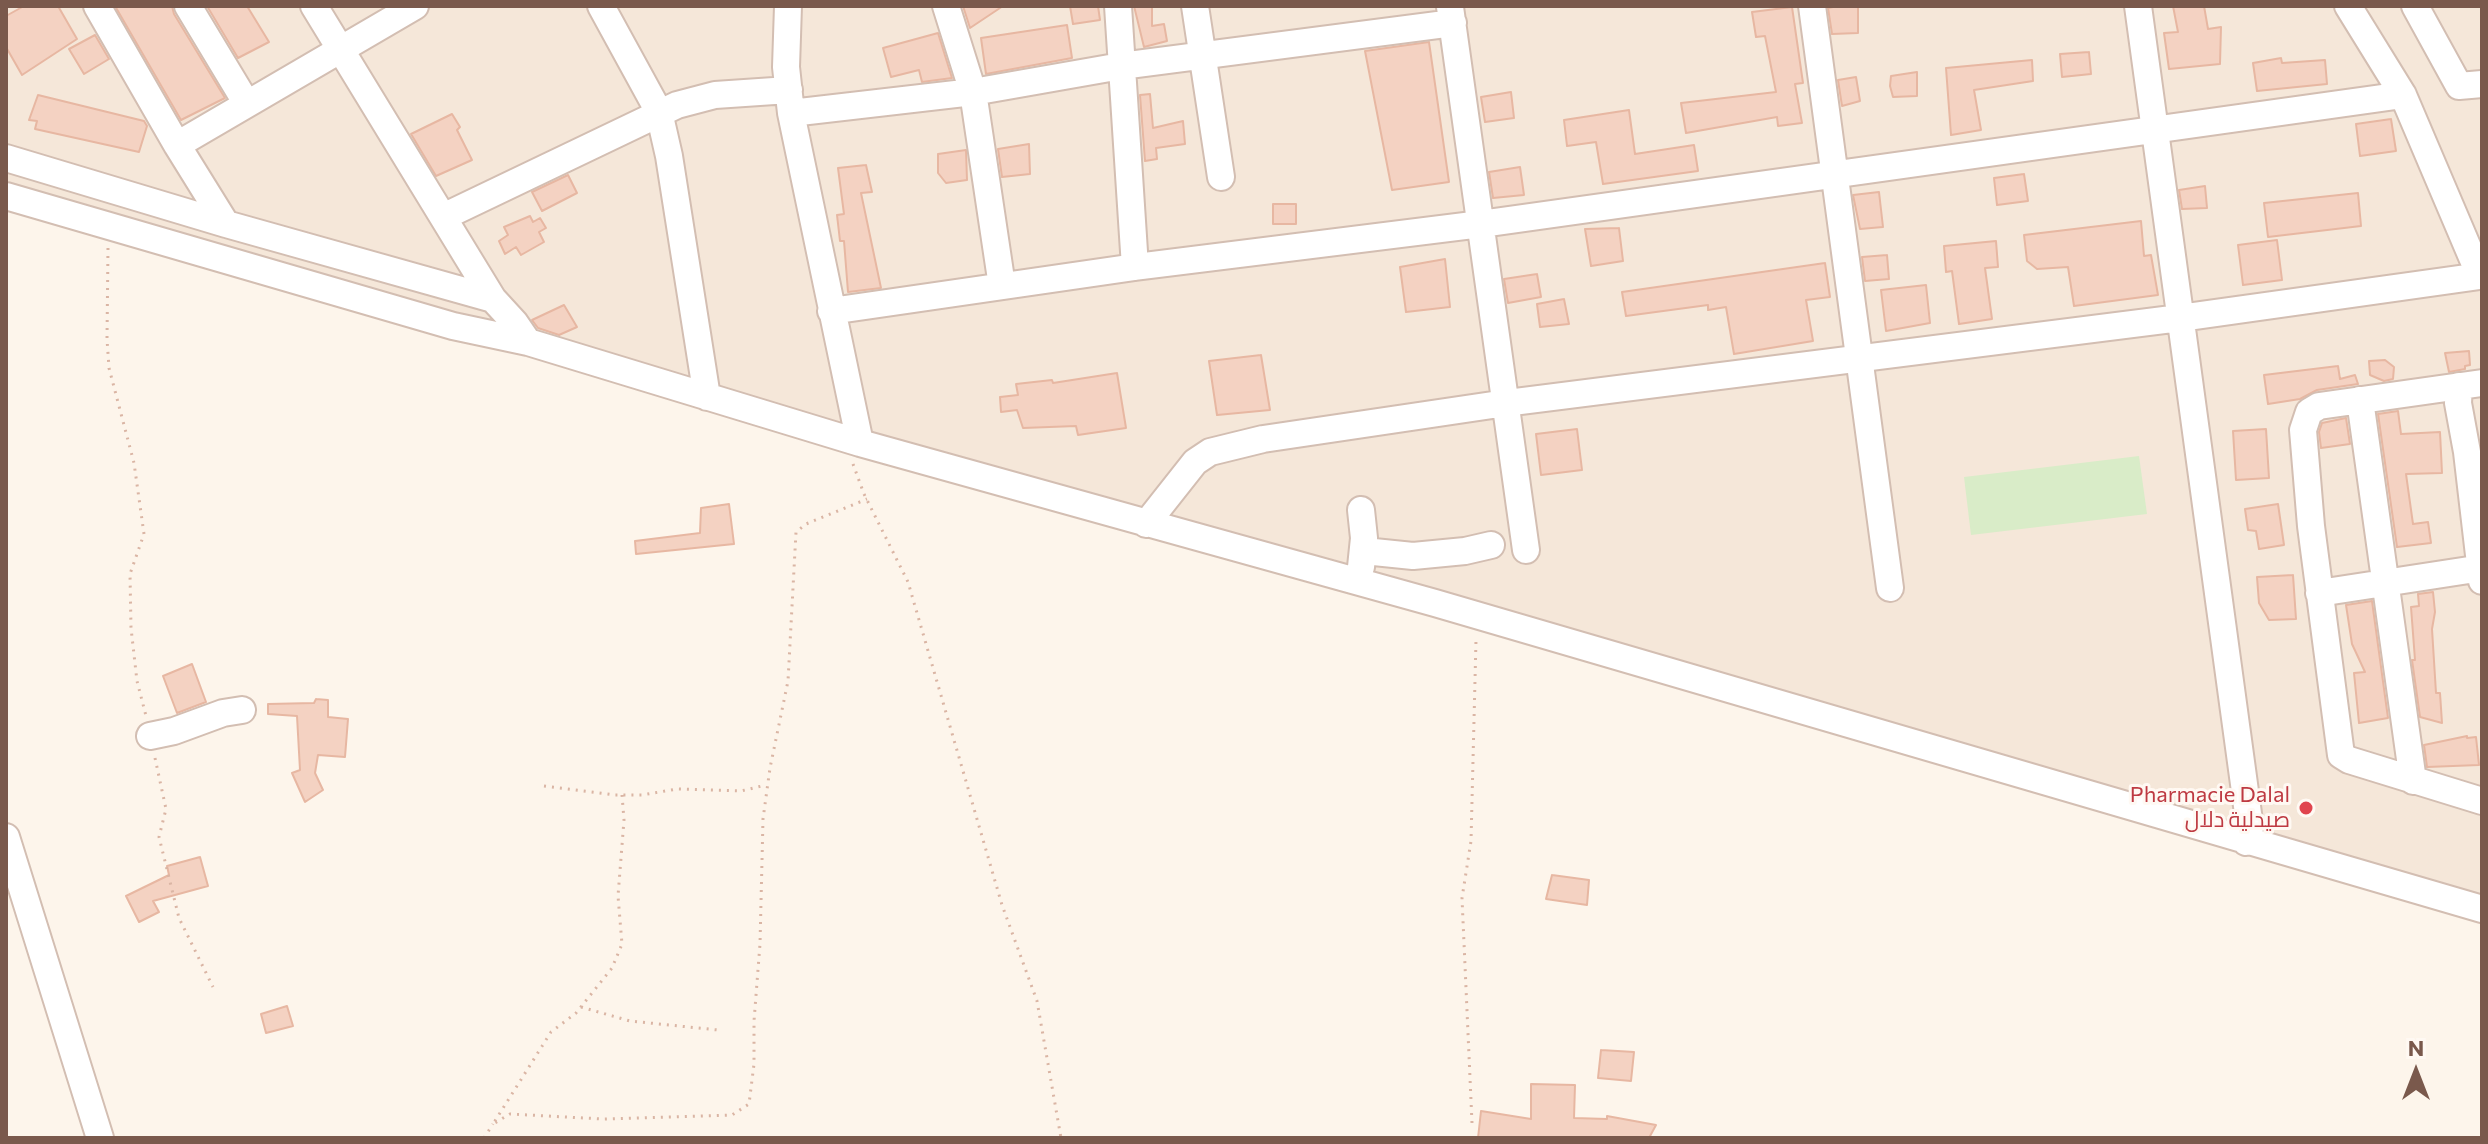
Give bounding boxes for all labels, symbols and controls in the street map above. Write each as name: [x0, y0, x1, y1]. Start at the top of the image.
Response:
place label: Pharmacie Dalal صيدلية دلال: [2130, 782, 2290, 834]
marker: Pharmacie Dalal صيدلية دلال: [2297, 799, 2315, 817]
north arrow: [2376, 1032, 2456, 1112]
text: N: [2408, 1034, 2424, 1061]

